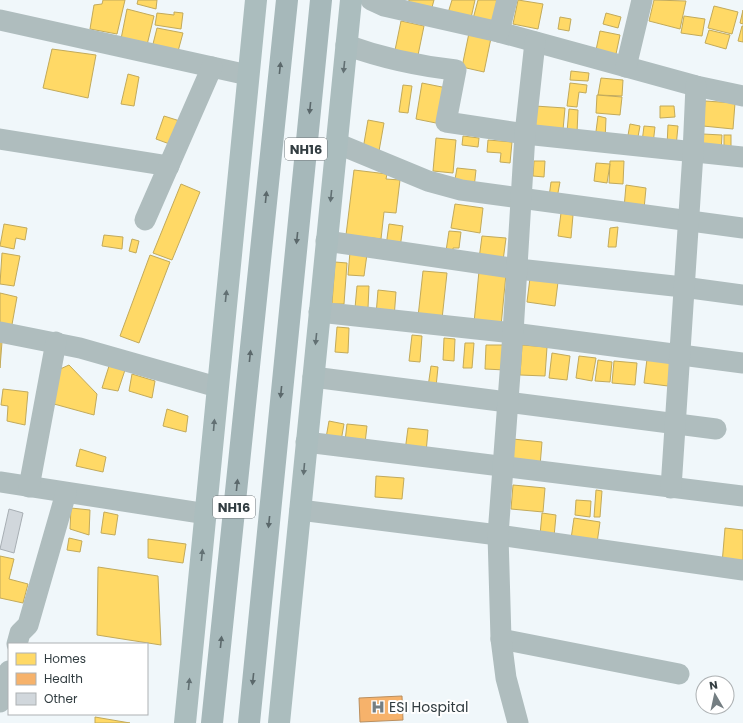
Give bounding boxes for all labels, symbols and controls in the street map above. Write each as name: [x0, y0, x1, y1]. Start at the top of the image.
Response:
one-way arrow: [340, 61, 347, 73]
one-way arrow: [276, 62, 283, 74]
one-way arrow: [306, 102, 313, 114]
road number: NH16: [285, 138, 327, 160]
one-way arrow: [328, 190, 334, 202]
one-way arrow: [263, 191, 270, 203]
one-way arrow: [294, 232, 300, 244]
one-way arrow: [223, 290, 229, 302]
one-way arrow: [313, 333, 320, 345]
one-way arrow: [247, 350, 253, 362]
one-way arrow: [278, 386, 285, 398]
one-way arrow: [211, 419, 218, 431]
one-way arrow: [300, 463, 307, 475]
one-way arrow: [233, 479, 240, 491]
road number: NH16: [213, 496, 255, 518]
one-way arrow: [265, 516, 272, 528]
one-way arrow: [199, 549, 206, 561]
one-way arrow: [217, 636, 224, 648]
legend: [8, 643, 148, 715]
text: Homes: [44, 650, 86, 667]
text: Health: [44, 670, 83, 687]
one-way arrow: [250, 673, 256, 685]
north arrow: [695, 675, 735, 715]
text: N: [708, 677, 719, 694]
one-way arrow: [186, 678, 192, 690]
text: Other: [44, 690, 78, 707]
place label: ESI Hospital: [389, 697, 468, 717]
hospital icon: ESI Hospital: [370, 699, 386, 715]

